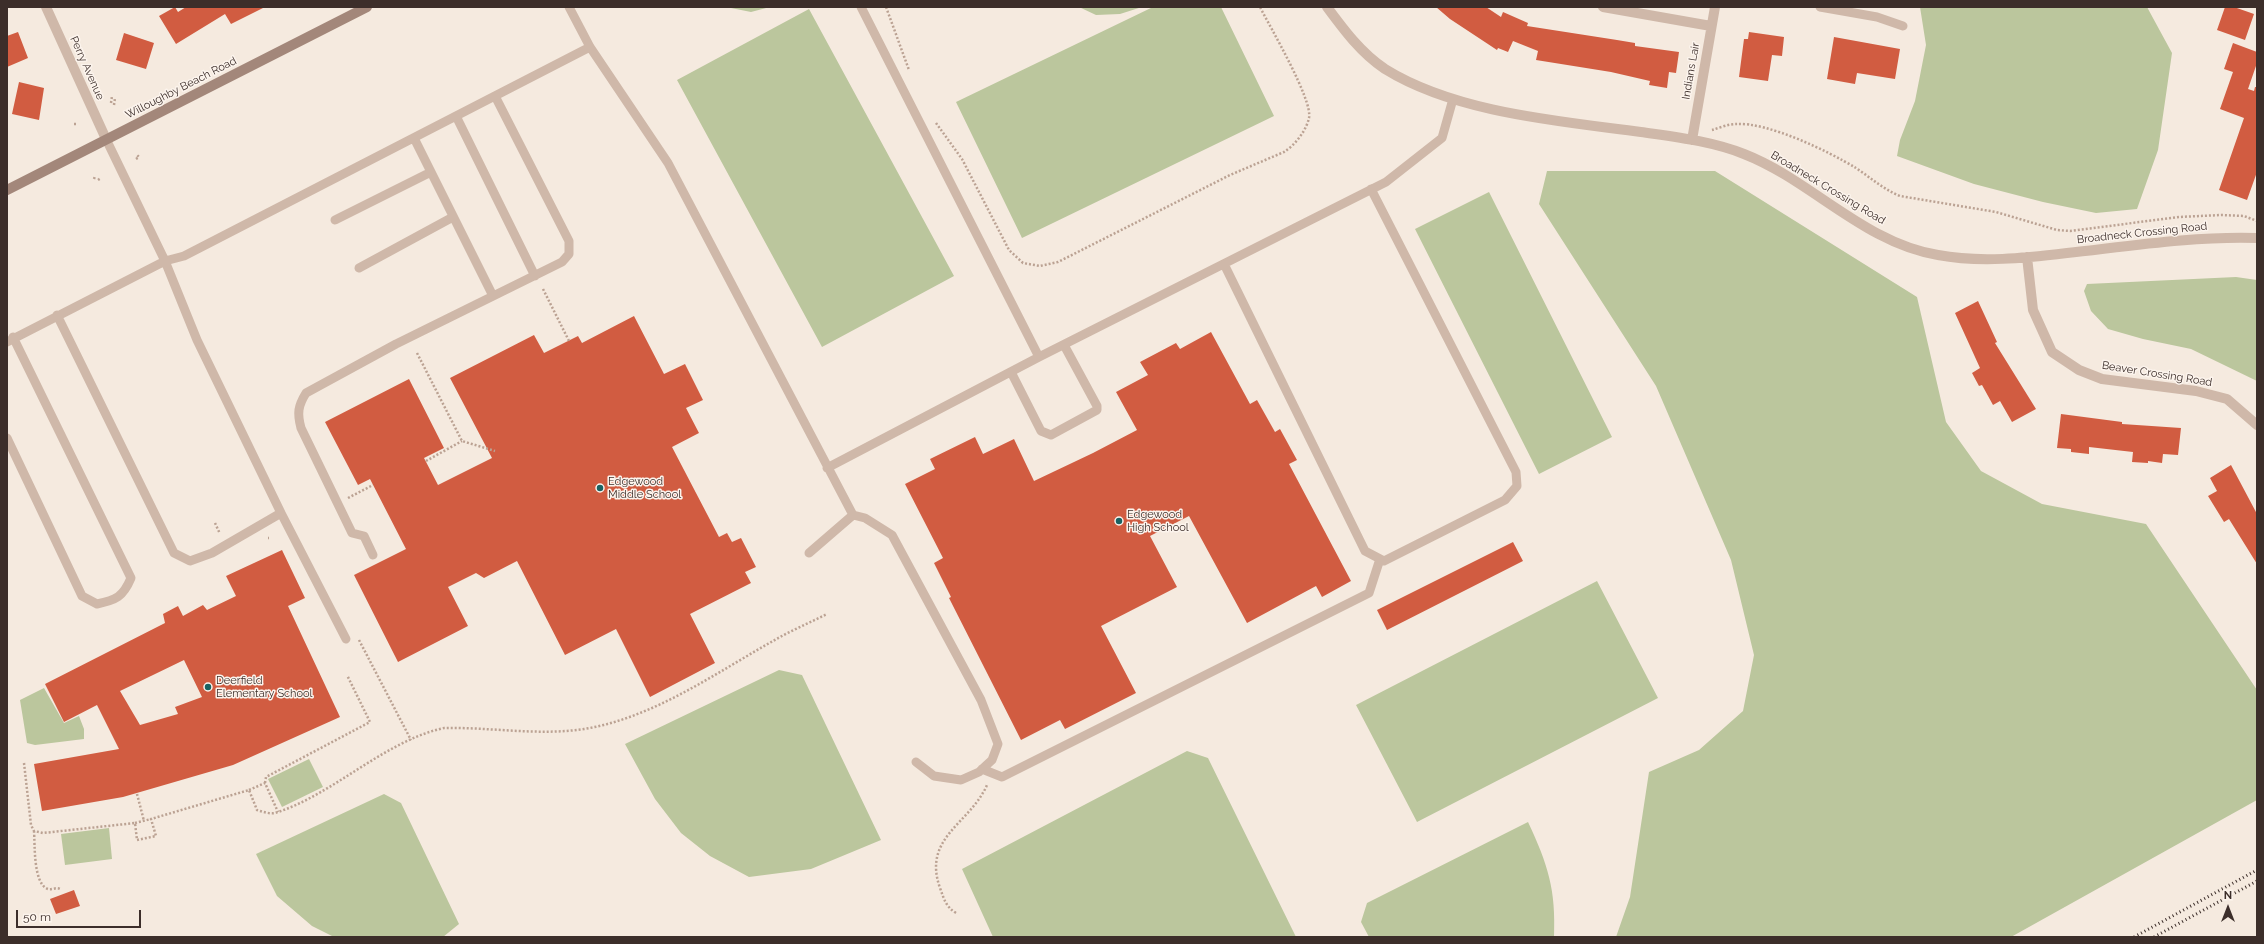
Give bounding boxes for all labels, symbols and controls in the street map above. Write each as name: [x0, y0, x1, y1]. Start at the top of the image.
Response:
street label: Perry Avenue: [67, 34, 107, 102]
street label: Indians Lair: [1680, 42, 1702, 100]
street label: Willoughby Beach Road: [123, 54, 239, 122]
street label: Broadneck Crossing Road: [1768, 149, 1888, 227]
street label: Broadneck Crossing Road: [2076, 220, 2208, 246]
street label: Beaver Crossing Road: [2101, 359, 2213, 389]
place label: Edgewood Middle School: [608, 475, 681, 501]
marker: Edgewood Middle School: [595, 483, 605, 493]
place label: Edgewood High School: [1127, 508, 1189, 534]
marker: Edgewood High School: [1114, 516, 1124, 526]
place label: Deerfield Elementary School: [216, 674, 313, 700]
marker: Deerfield Elementary School: [203, 682, 213, 692]
north arrow: [2208, 888, 2248, 928]
text: N: [2224, 889, 2232, 902]
scale bar: [18, 902, 143, 928]
text: 50 m: [23, 910, 51, 924]

